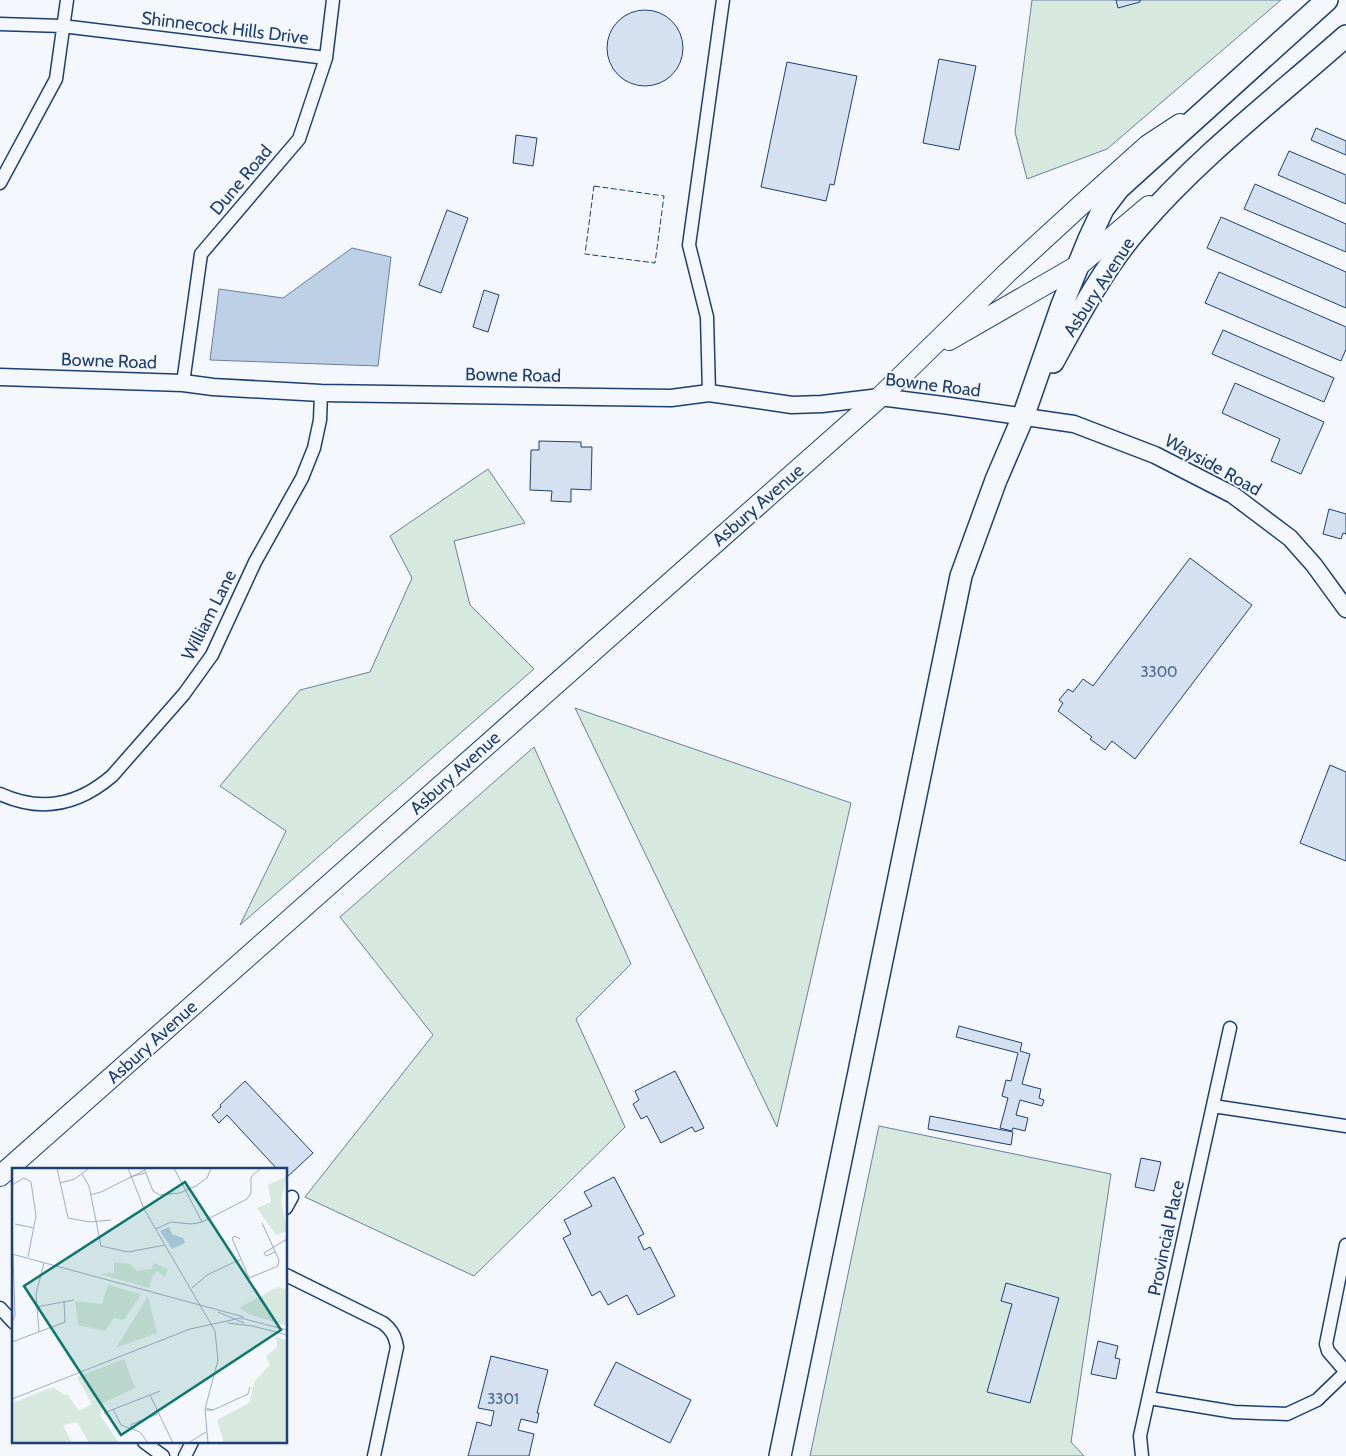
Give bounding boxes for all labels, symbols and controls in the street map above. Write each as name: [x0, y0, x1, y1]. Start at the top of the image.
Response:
street label: Shinnecock Hills Drive: [140, 7, 310, 49]
street label: Dune Road: [205, 140, 277, 220]
street label: Asbury Avenue: [1059, 233, 1139, 341]
street label: Bowne Road: [61, 348, 157, 374]
street label: Bowne Road: [465, 363, 561, 387]
street label: Bowne Road: [884, 368, 982, 402]
street label: Wayside Road: [1161, 429, 1265, 501]
street label: Asbury Avenue: [708, 459, 808, 551]
street label: William Lane: [177, 566, 241, 664]
house number: 3300: [1140, 663, 1178, 681]
street label: Asbury Avenue: [405, 727, 505, 819]
street label: Asbury Avenue: [102, 996, 202, 1088]
inset map: [12, 1168, 288, 1444]
street label: Provincial Place: [1143, 1178, 1189, 1298]
house number: 3301: [487, 1390, 519, 1408]

